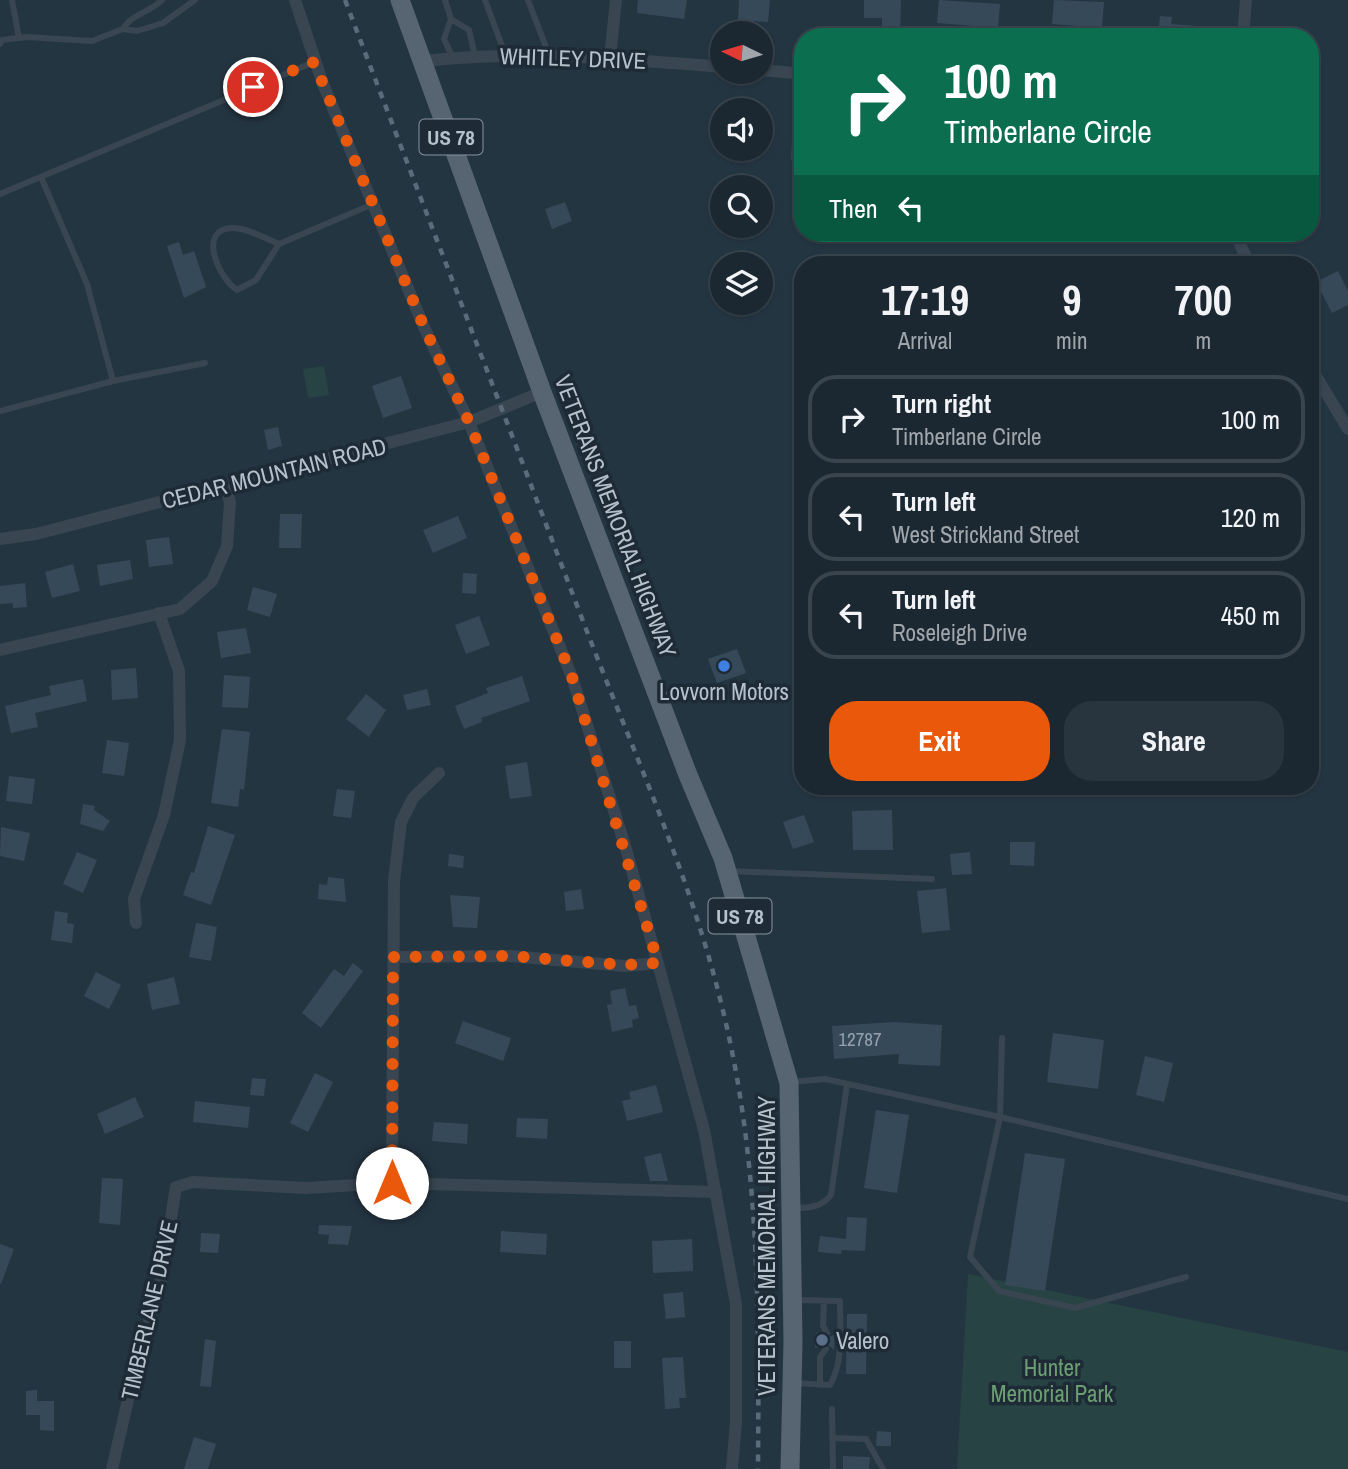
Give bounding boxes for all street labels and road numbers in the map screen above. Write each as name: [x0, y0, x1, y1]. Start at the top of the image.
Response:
street label: WHITLEY DRIVE: [499, 40, 647, 76]
road number: US 78: [420, 120, 482, 154]
street label: VETERANS MEMORIAL HIGHWAY: [548, 370, 684, 662]
street label: CEDAR MOUNTAIN ROAD: [159, 430, 389, 516]
road number: US 78: [708, 898, 772, 934]
street label: VETERANS MEMORIAL HIGHWAY: [751, 1096, 782, 1396]
street label: TIMBERLANE DRIVE: [113, 1217, 185, 1403]

